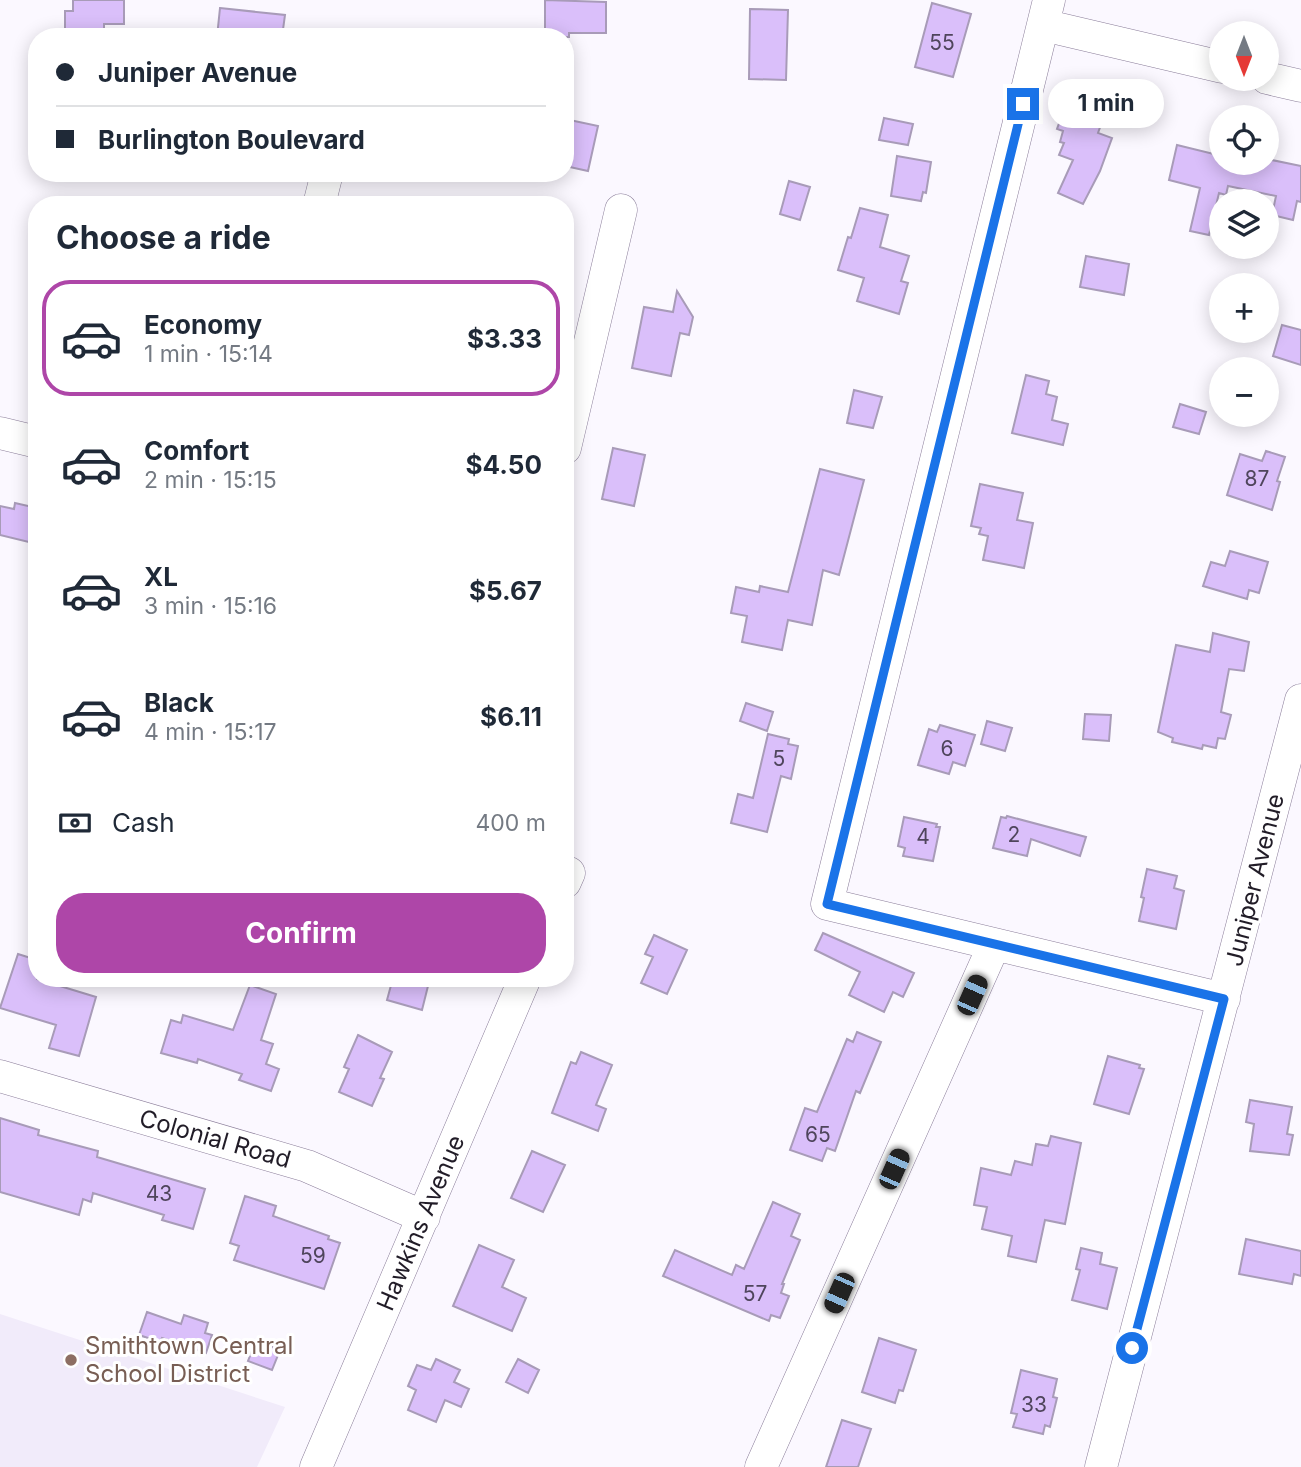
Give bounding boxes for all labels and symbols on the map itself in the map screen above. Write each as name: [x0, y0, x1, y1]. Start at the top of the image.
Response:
north arrow: [1209, 21, 1279, 91]
house number: 55: [929, 30, 955, 55]
callout: 1 min: [1048, 80, 1163, 128]
route end: [1007, 88, 1039, 120]
house number: 87: [1245, 466, 1269, 491]
house number: 6: [940, 736, 954, 761]
house number: 5: [773, 746, 785, 771]
street label: Juniper Avenue: [1219, 791, 1290, 969]
house number: 2: [1008, 822, 1020, 847]
house number: 4: [916, 824, 930, 849]
car: [954, 972, 991, 1018]
street label: Colonial Road: [136, 1103, 294, 1174]
house number: 65: [805, 1122, 831, 1147]
street label: Hawkins Avenue: [370, 1131, 471, 1315]
car: [876, 1146, 913, 1192]
house number: 43: [146, 1181, 172, 1206]
house number: 59: [300, 1243, 326, 1268]
car: [821, 1270, 858, 1316]
house number: 57: [743, 1281, 767, 1306]
place label: Smithtown Central School District: [85, 1331, 293, 1388]
route start: [1116, 1332, 1148, 1364]
marker: Smithtown Central School District: [63, 1352, 79, 1368]
house number: 33: [1021, 1392, 1047, 1417]

